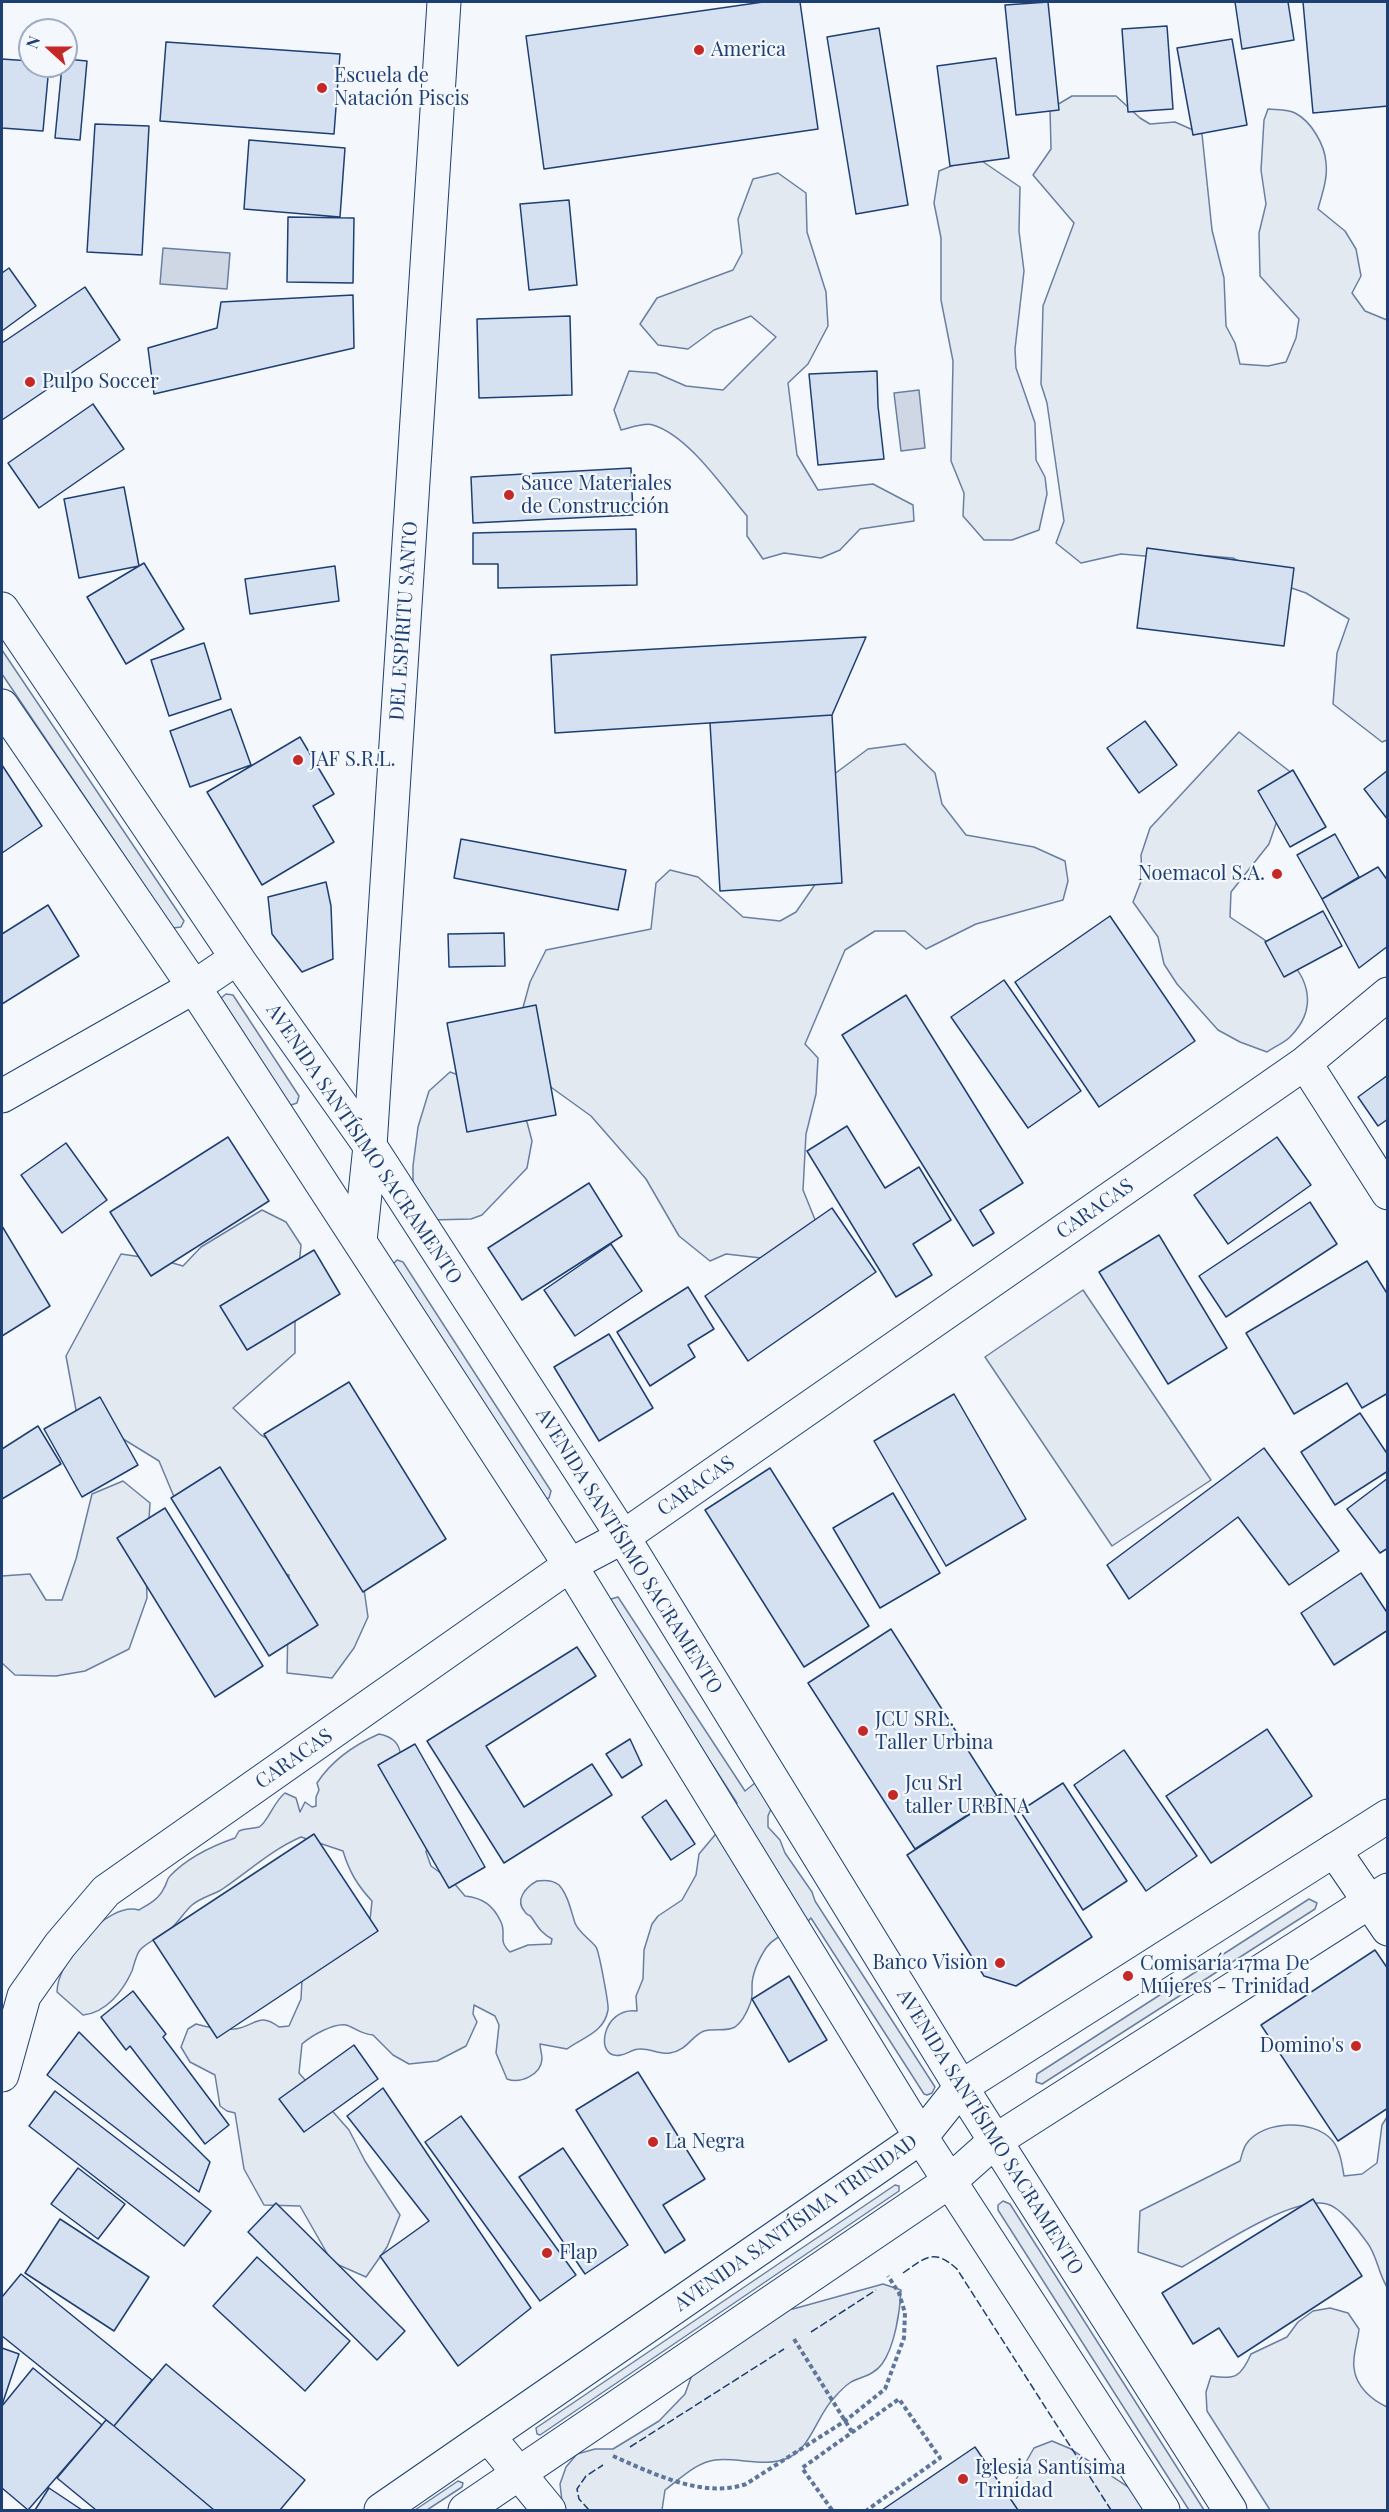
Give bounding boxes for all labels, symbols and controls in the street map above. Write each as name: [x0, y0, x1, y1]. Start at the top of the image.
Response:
north arrow: [18, 18, 78, 78]
text: N: [21, 33, 44, 51]
place label: America: [711, 38, 786, 62]
marker: America: [692, 43, 706, 57]
place label: Escuela de Natación Piscis: [334, 64, 469, 111]
marker: Escuela de Natación Piscis: [315, 81, 329, 95]
place label: Pulpo Soccer: [42, 370, 159, 394]
marker: Pulpo Soccer: [23, 375, 37, 389]
place label: Sauce Materiales de Construcción: [521, 472, 672, 519]
marker: Sauce Materiales de Construcción: [502, 488, 516, 502]
street label: DEL ESPÍRITU SANTO: [385, 521, 423, 721]
place label: JAF S.R.L.: [310, 748, 396, 772]
marker: JAF S.R.L.: [291, 753, 305, 767]
place label: Noemacol S.A.: [1138, 862, 1265, 886]
marker: Noemacol S.A.: [1270, 867, 1284, 881]
street label: AVENIDA SANTÍSIMO SACRAMENTO: [261, 999, 467, 1289]
street label: CARACAS: [1052, 1174, 1138, 1244]
street label: AVENIDA SANTÍSIMO SACRAMENTO: [531, 1404, 727, 1698]
street label: CARACAS: [653, 1451, 739, 1521]
place label: JCU SRL. Taller Urbina: [875, 1708, 993, 1755]
street label: CARACAS: [251, 1724, 337, 1794]
marker: JCU SRL. Taller Urbina: [856, 1724, 870, 1738]
place label: Jcu Srl taller URBINA: [905, 1772, 1030, 1819]
marker: Jcu Srl taller URBINA: [886, 1788, 900, 1802]
place label: Banco Vision: [872, 1951, 988, 1975]
place label: Comisaría 17ma De Mujeres - Trinidad: [1140, 1952, 1310, 1999]
marker: Banco Vision: [993, 1956, 1007, 1970]
marker: Comisaría 17ma De Mujeres - Trinidad: [1121, 1969, 1135, 1983]
street label: AVENIDA SANTÍSIMO SACRAMENTO: [892, 1985, 1088, 2279]
place label: Domino's: [1260, 2034, 1344, 2058]
marker: Domino's: [1349, 2039, 1363, 2053]
place label: La Negra: [665, 2130, 745, 2154]
street label: AVENIDA SANTÍSIMA TRINIDAD: [670, 2130, 922, 2316]
marker: La Negra: [646, 2135, 660, 2149]
place label: Flap: [559, 2241, 598, 2265]
marker: Flap: [540, 2246, 554, 2260]
place label: Iglesia Santísima Trinidad: [975, 2456, 1126, 2503]
marker: Iglesia Santísima Trinidad: [956, 2472, 970, 2486]

